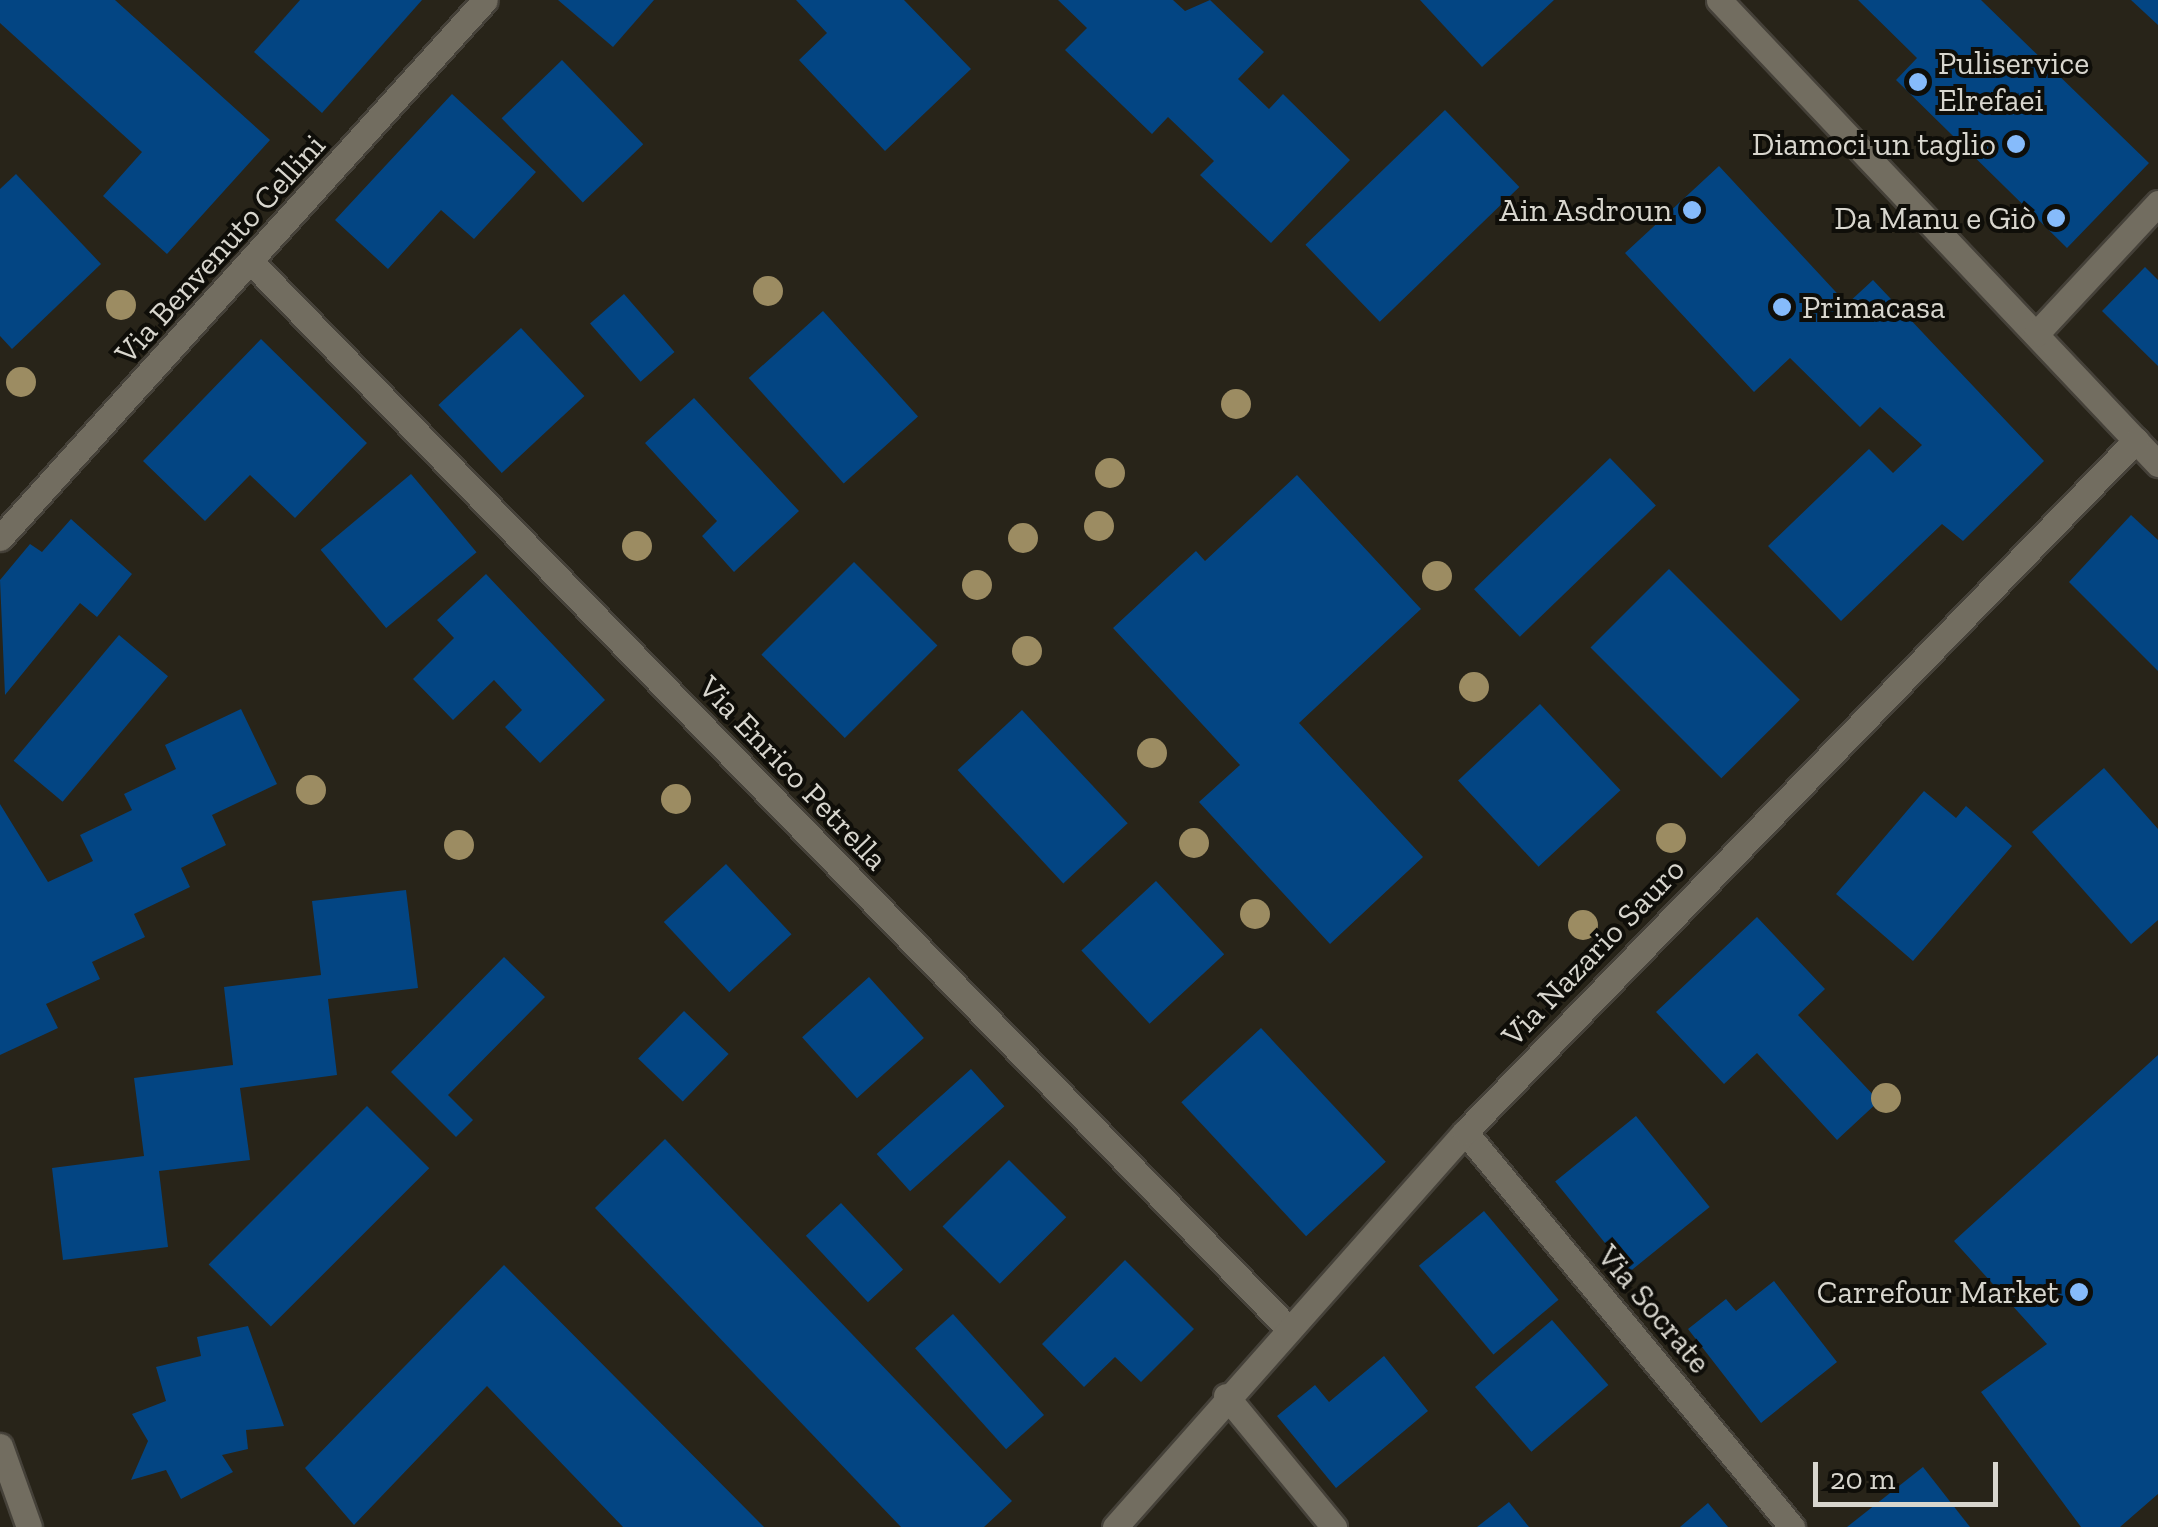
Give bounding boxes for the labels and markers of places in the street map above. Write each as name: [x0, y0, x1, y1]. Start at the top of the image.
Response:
place label: Puliservice Elrefaei: [1938, 45, 2089, 120]
marker: Puliservice Elrefaei: [1907, 71, 1929, 93]
place label: Diamoci un taglio: [1752, 125, 1996, 163]
marker: Diamoci un taglio: [2005, 133, 2027, 155]
place label: Ain Asdroun: [1498, 191, 1672, 229]
marker: Ain Asdroun: [1681, 199, 1703, 221]
place label: Da Manu e Giò: [1834, 199, 2036, 237]
marker: Da Manu e Giò: [2045, 207, 2067, 229]
place label: Primacasa: [1802, 288, 1946, 326]
marker: Primacasa: [1771, 296, 1793, 318]
place label: Carrefour Market: [1816, 1273, 2059, 1311]
marker: Carrefour Market: [2068, 1281, 2090, 1303]

